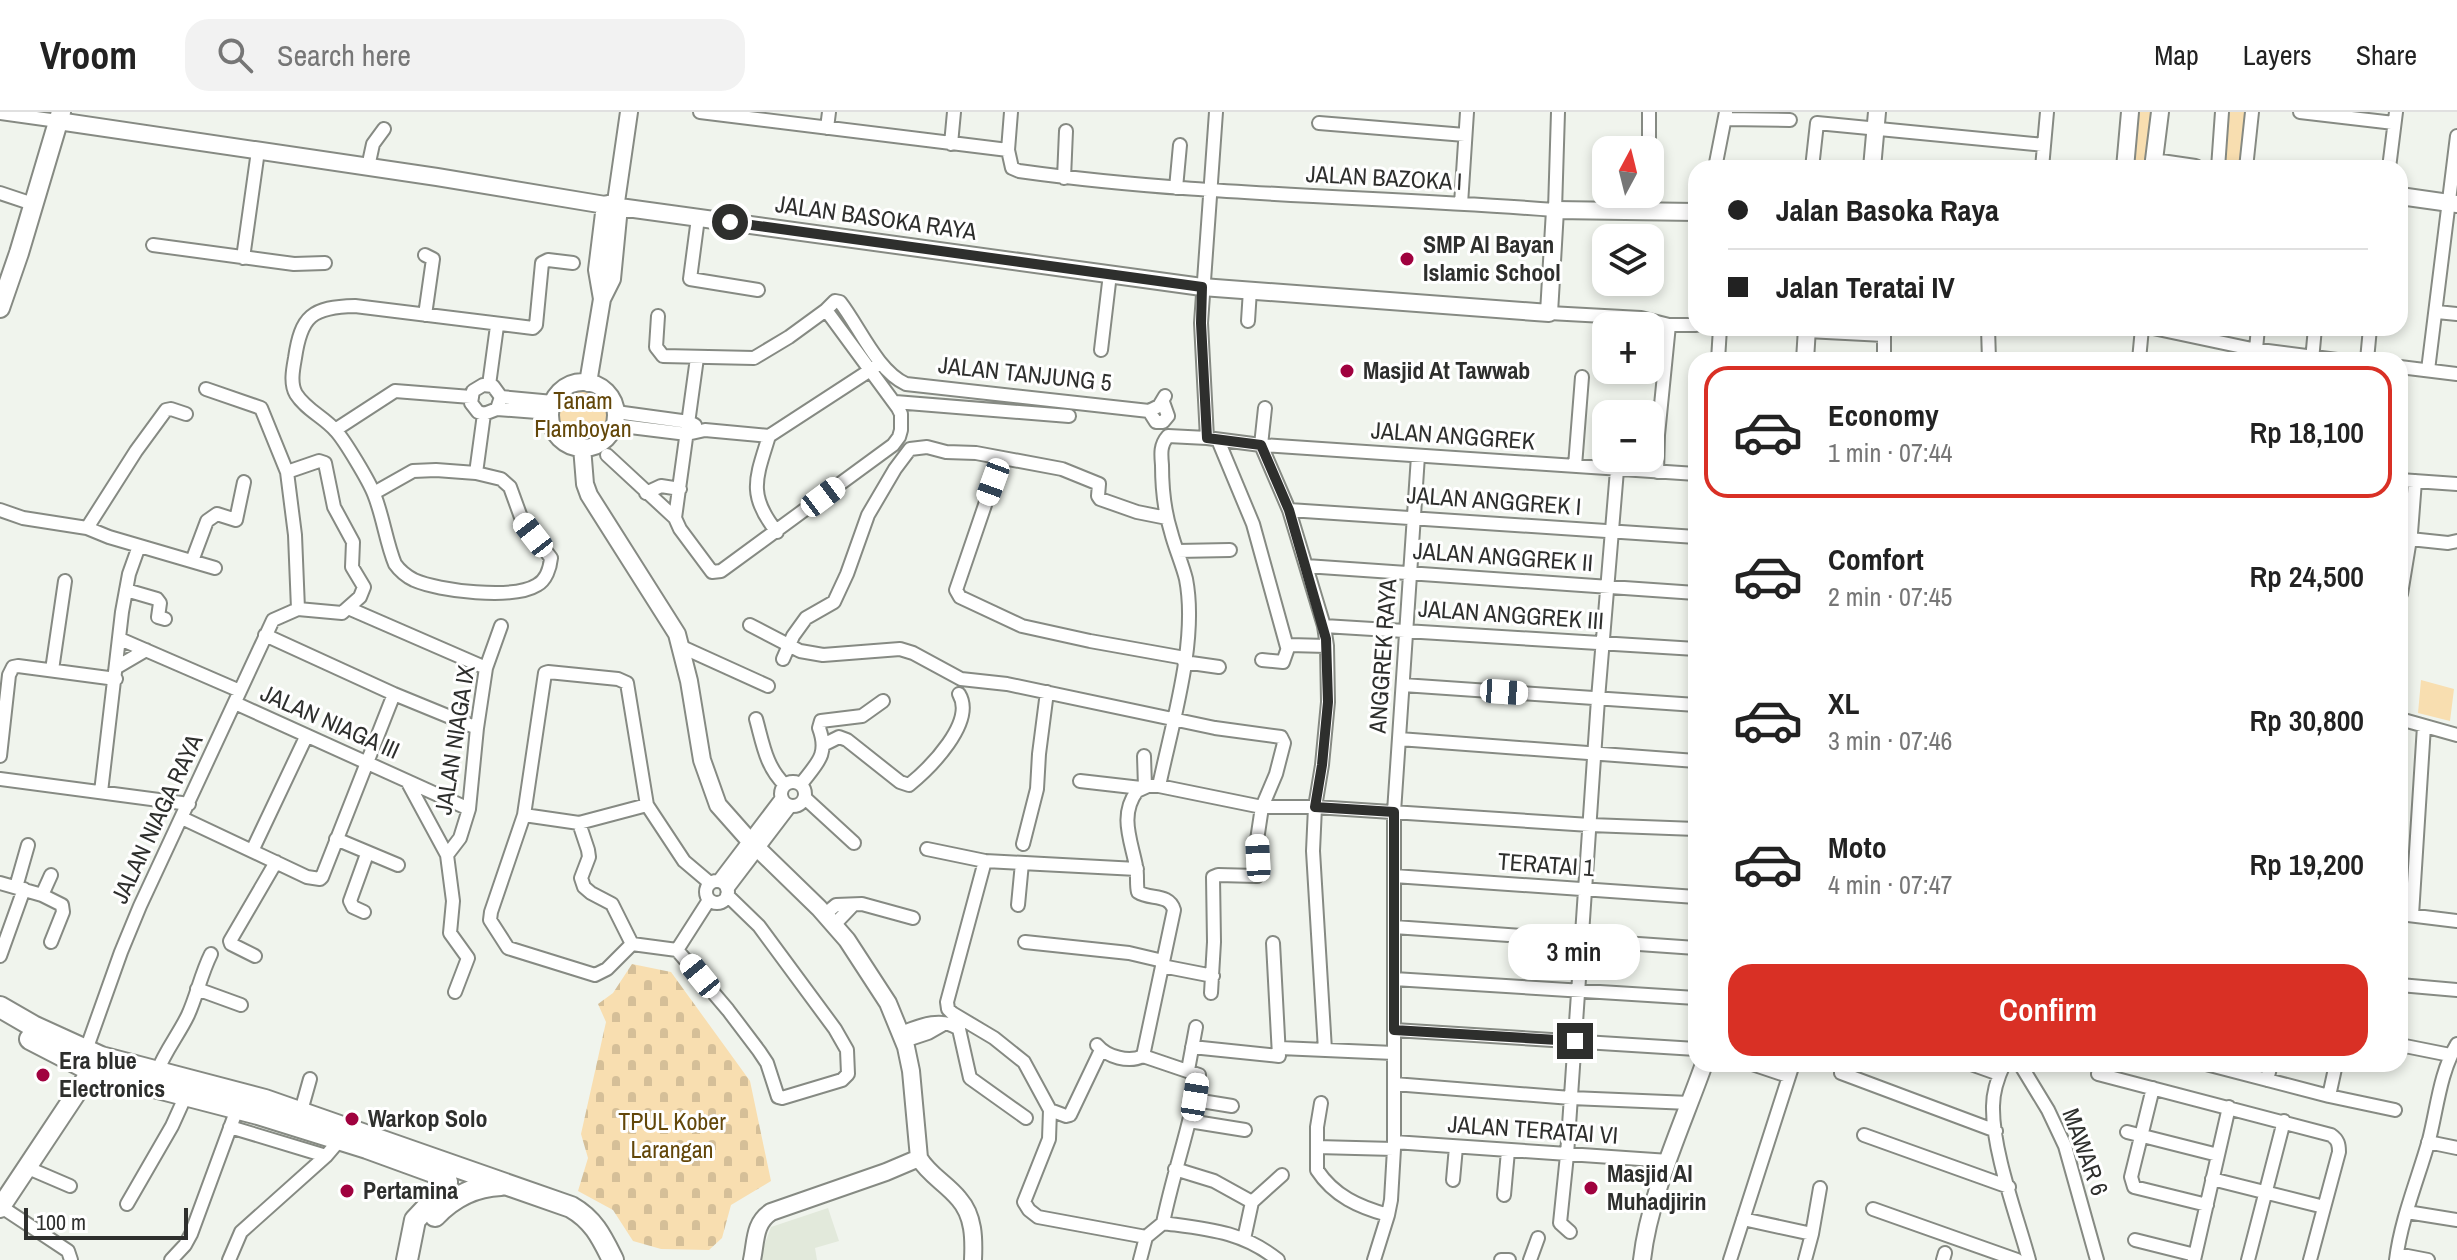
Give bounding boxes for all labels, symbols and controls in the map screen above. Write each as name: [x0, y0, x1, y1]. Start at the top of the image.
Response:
search box: [185, 19, 745, 91]
text: Vroom: [40, 30, 137, 81]
icon: search: [213, 33, 257, 77]
text: Search here: [277, 35, 411, 75]
text: Map: [2154, 36, 2199, 74]
text: Layers: [2243, 36, 2312, 74]
text: Share: [2356, 36, 2417, 74]
north arrow: [1592, 136, 1664, 208]
map controls: [1592, 136, 1664, 472]
street label: JALAN BAZOKA I: [1305, 157, 1463, 197]
street label: JALAN BASOKA RAYA: [774, 187, 980, 247]
text: Jalan Basoka Raya: [1776, 190, 1999, 230]
route start: [712, 204, 748, 240]
button: layers: [1592, 224, 1664, 296]
place label: SMP Al Bayan Islamic School: [1423, 228, 1561, 288]
marker: SMP Al Bayan Islamic School: [1398, 250, 1416, 268]
text: Jalan Teratai IV: [1776, 267, 1955, 307]
button: +: [1592, 312, 1664, 384]
street label: JALAN TANJUNG 5: [937, 348, 1113, 398]
place label: Masjid At Tawwab: [1363, 354, 1530, 386]
marker: Masjid At Tawwab: [1338, 362, 1356, 380]
park label: Tanam Flamboyan: [534, 384, 632, 444]
text: Economy: [1828, 395, 1939, 435]
icon: car: [1732, 396, 1804, 468]
button: −: [1592, 400, 1664, 472]
text: Rp 18,100: [2250, 412, 2364, 452]
street label: JALAN ANGGREK: [1370, 413, 1536, 457]
text: 1 min · 07:44: [1828, 435, 1952, 470]
car: [974, 455, 1012, 509]
car: [797, 473, 849, 521]
street label: JALAN ANGGREK I: [1406, 478, 1582, 522]
car: [509, 509, 557, 561]
street label: JALAN ANGGREK II: [1412, 534, 1594, 578]
text: Comfort: [1828, 539, 1924, 579]
icon: car: [1732, 540, 1804, 612]
text: Rp 24,500: [2250, 556, 2364, 596]
street label: ANGGREK RAYA: [1361, 577, 1403, 735]
text: 2 min · 07:45: [1828, 579, 1952, 614]
street label: JALAN ANGGREK III: [1417, 592, 1605, 636]
street label: JALAN NIAGA IX: [426, 662, 482, 817]
street label: JALAN NIAGA III: [256, 676, 405, 766]
car: [1479, 678, 1529, 706]
text: XL: [1828, 683, 1859, 723]
icon: car: [1732, 684, 1804, 756]
text: Rp 30,800: [2250, 700, 2364, 740]
text: 3 min · 07:46: [1828, 723, 1952, 758]
street label: JALAN NIAGA RAYA: [103, 728, 210, 908]
text: Moto: [1828, 827, 1887, 867]
icon: car: [1732, 828, 1804, 900]
car: [1245, 833, 1271, 883]
text: Rp 19,200: [2250, 844, 2364, 884]
street label: TERATAI 1: [1497, 845, 1595, 883]
text: 4 min · 07:47: [1828, 867, 1952, 902]
callout: 3 min: [1509, 925, 1641, 981]
text: 3 min: [1547, 934, 1601, 969]
car: [676, 950, 724, 1002]
button: Confirm: [1728, 964, 2368, 1056]
route end: [1557, 1023, 1593, 1059]
place label: Era blue Electronics: [59, 1044, 165, 1104]
marker: Era blue Electronics: [34, 1066, 52, 1084]
car: [1179, 1071, 1211, 1123]
place label: Warkop Solo: [368, 1102, 488, 1134]
street label: MAWAR 6: [2055, 1104, 2116, 1200]
park label: TPUL Kober Larangan: [618, 1105, 726, 1165]
street label: JALAN TERATAI VI: [1447, 1107, 1619, 1151]
marker: Warkop Solo: [343, 1110, 361, 1128]
place label: Masjid Al Muhadjirin: [1607, 1157, 1707, 1217]
place label: Pertamina: [363, 1174, 458, 1206]
marker: Masjid Al Muhadjirin: [1582, 1179, 1600, 1197]
marker: Pertamina: [338, 1182, 356, 1200]
scale bar: [24, 1204, 188, 1240]
text: 100 m: [36, 1207, 86, 1237]

